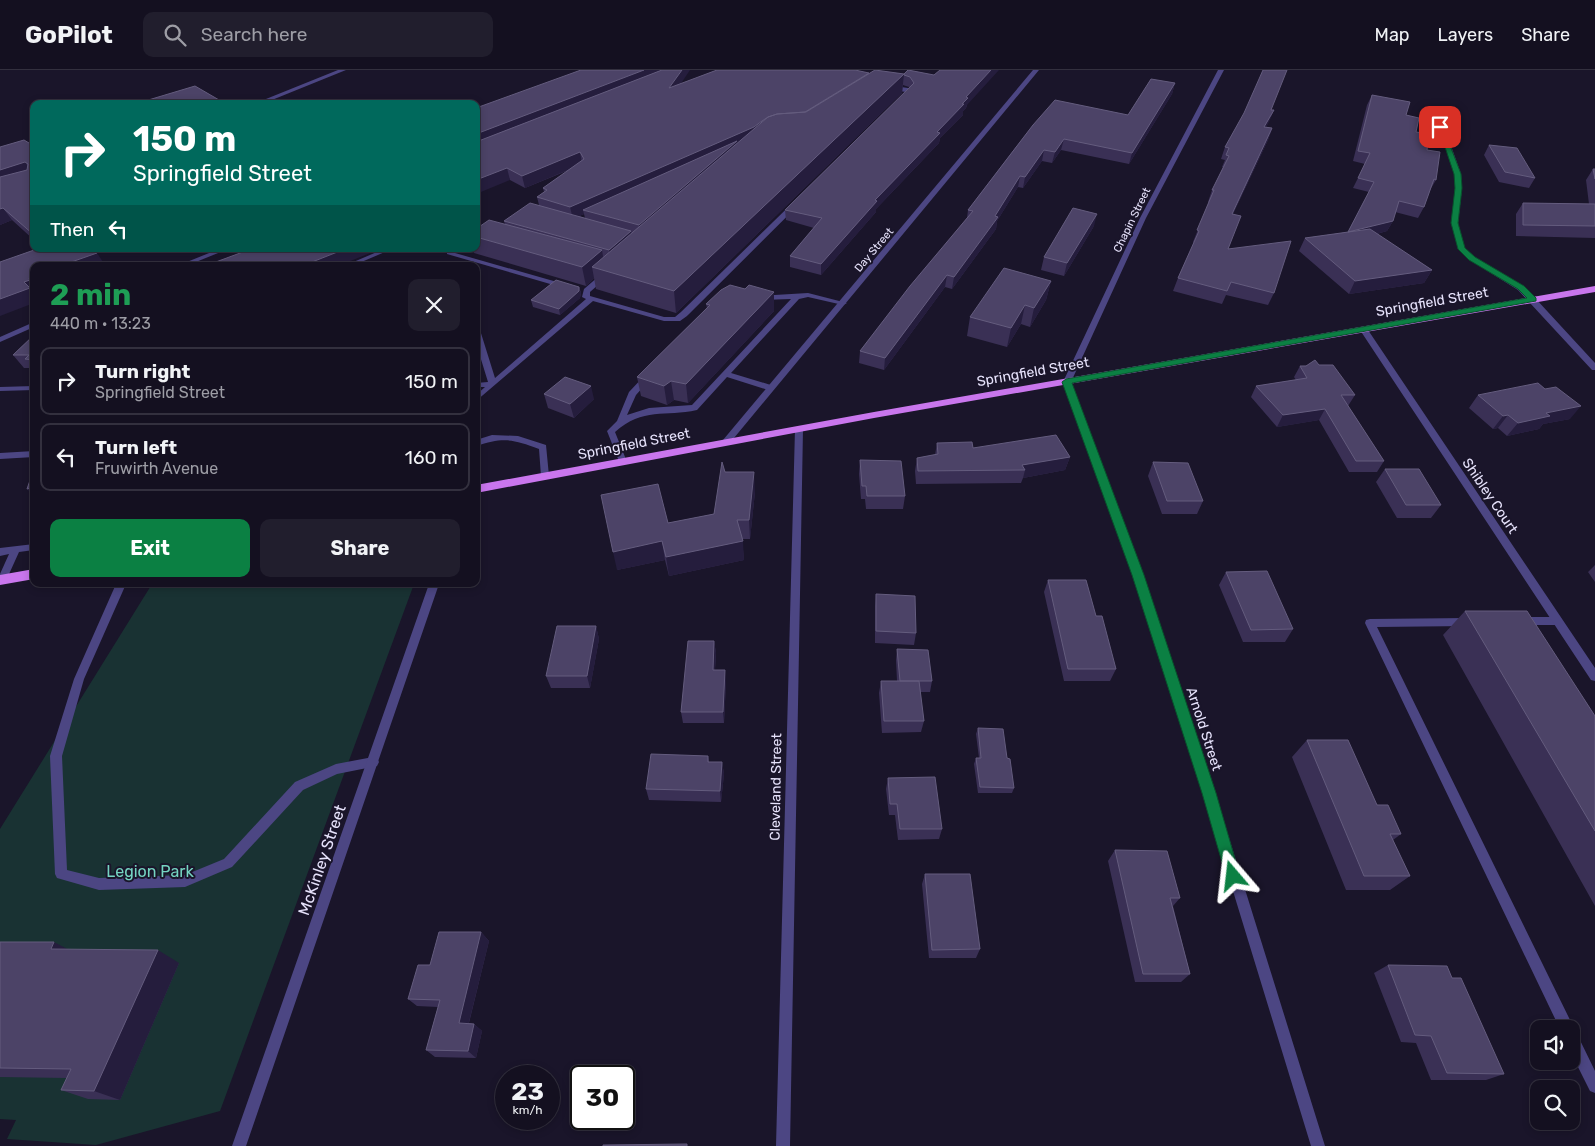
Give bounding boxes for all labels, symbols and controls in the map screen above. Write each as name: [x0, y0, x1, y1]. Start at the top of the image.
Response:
search box: [143, 12, 493, 57]
text: GoPilot: [25, 21, 113, 49]
icon: search: [161, 21, 189, 49]
text: Search here: [201, 23, 307, 46]
text: Map: [1375, 24, 1410, 46]
text: Layers: [1438, 24, 1493, 46]
text: Share: [1521, 24, 1570, 46]
pin: [1419, 106, 1461, 148]
icon: arrive: [1426, 113, 1454, 141]
text: 150 m: [133, 118, 236, 160]
icon: right: [50, 120, 115, 185]
text: Springfield Street: [133, 160, 312, 187]
street label: Chapin Street: [1111, 185, 1154, 255]
icon: left: [104, 215, 132, 243]
text: Then: [50, 218, 94, 241]
street label: Day Street: [852, 225, 897, 275]
text: 2 min: [50, 277, 131, 313]
button: close: [408, 279, 460, 331]
street label: Springfield Street: [1375, 284, 1490, 320]
text: 440 m · 13:23: [50, 314, 151, 333]
street label: Springfield Street: [976, 354, 1091, 390]
text: Turn right: [95, 360, 190, 383]
icon: right: [52, 367, 80, 395]
text: 150 m: [405, 370, 458, 393]
text: Springfield Street: [95, 383, 225, 402]
street label: Springfield Street: [577, 425, 692, 463]
text: Turn left: [95, 436, 177, 459]
icon: left: [52, 443, 80, 471]
text: 160 m: [405, 446, 458, 469]
street label: Shibley Court: [1459, 455, 1522, 537]
text: Fruwirth Avenue: [95, 459, 218, 478]
button: Exit: [50, 519, 250, 577]
button: Share: [260, 519, 460, 577]
street label: Arnold Street: [1182, 685, 1226, 773]
street label: Cleveland Street: [767, 733, 785, 841]
street label: McKinley Street: [294, 802, 350, 918]
position arrow: [1206, 849, 1258, 901]
park label: Legion Park: [106, 862, 194, 881]
map controls: [1530, 1020, 1580, 1130]
button: sound: [1530, 1020, 1580, 1070]
speed limit sign: 30: [570, 1065, 635, 1130]
text: 23: [511, 1077, 544, 1106]
button: search: [1530, 1080, 1580, 1130]
text: km/h: [513, 1103, 542, 1117]

